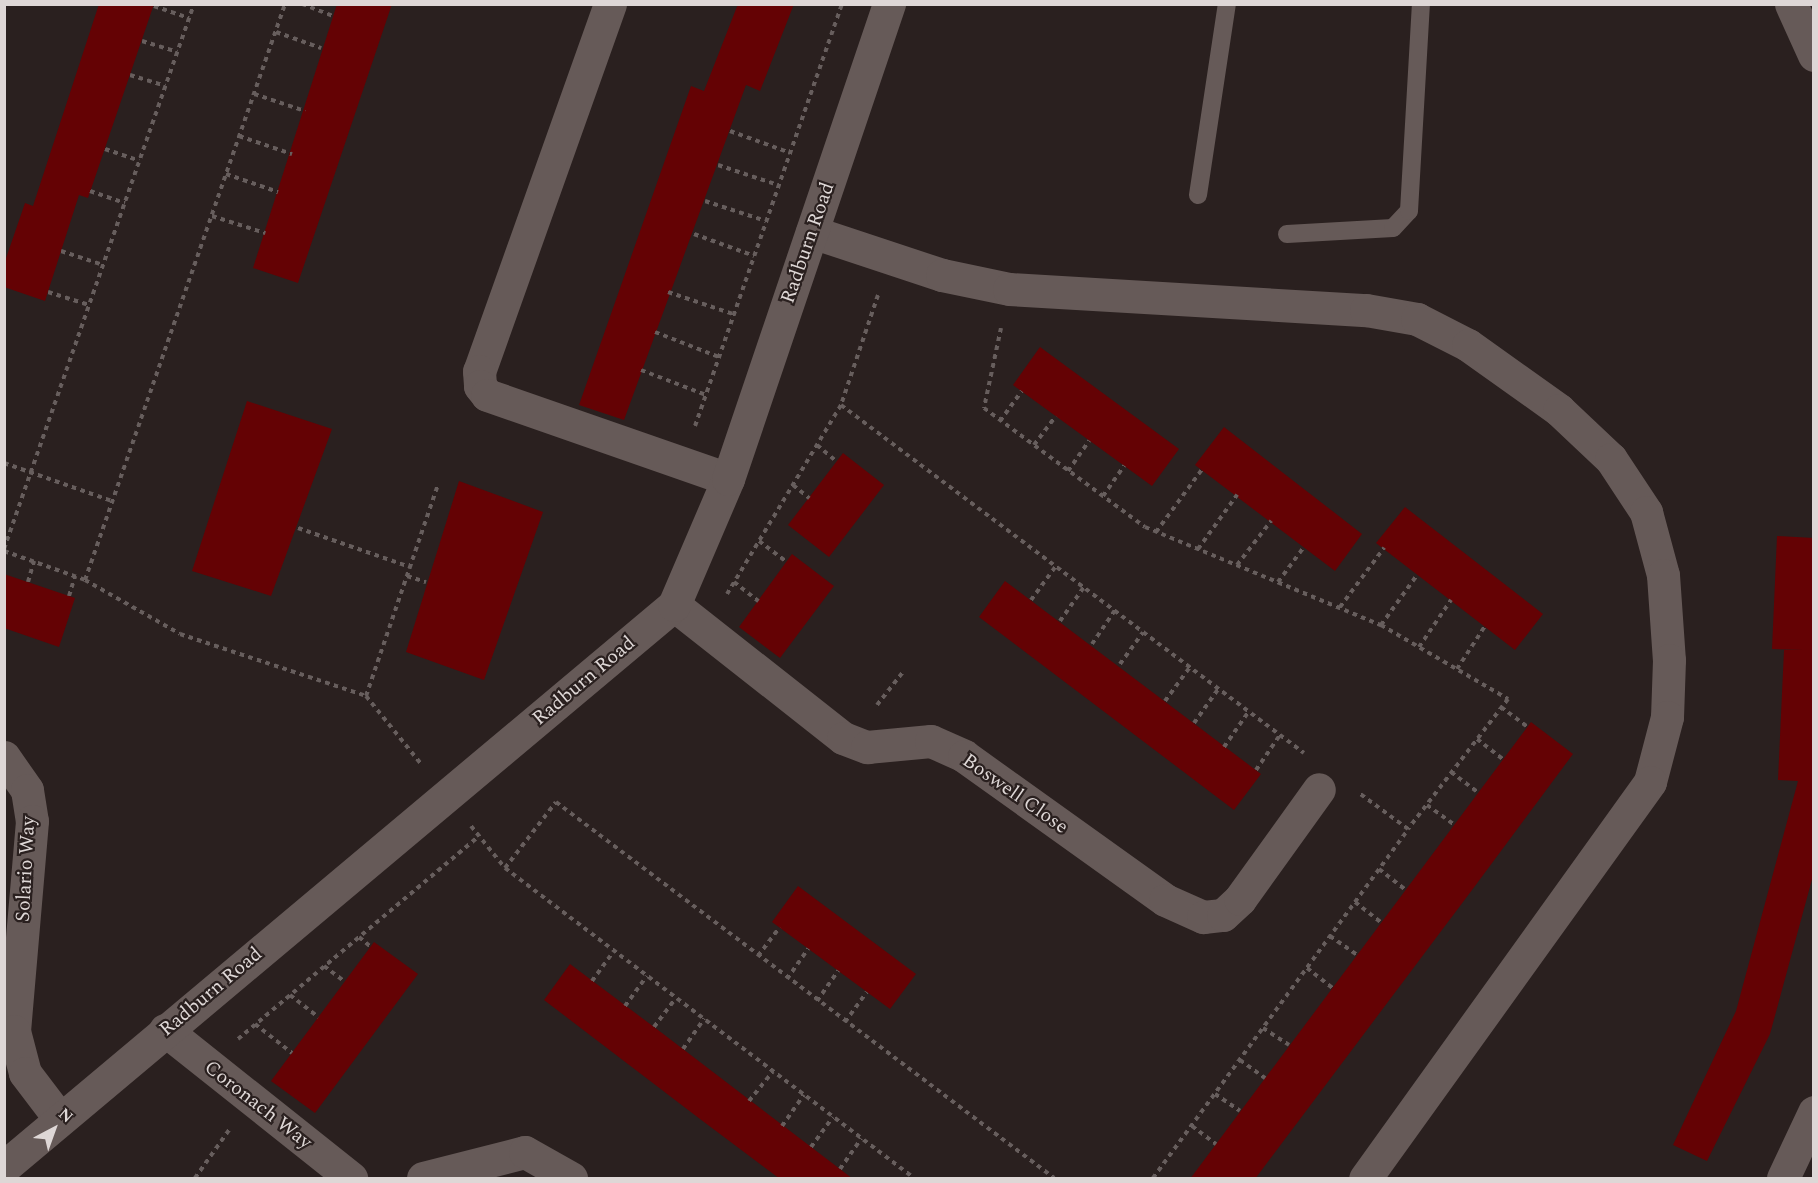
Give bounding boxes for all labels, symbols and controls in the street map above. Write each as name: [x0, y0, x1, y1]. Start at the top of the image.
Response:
street label: Radburn Road: [776, 179, 840, 307]
street label: Radburn Road: [528, 631, 640, 731]
street label: Boswell Close: [957, 749, 1073, 839]
street label: Solario Way: [11, 815, 41, 923]
street label: Radburn Road: [155, 942, 267, 1042]
street label: Coronach Way: [199, 1055, 317, 1155]
north arrow: [24, 1099, 84, 1159]
text: N: [53, 1102, 79, 1129]

